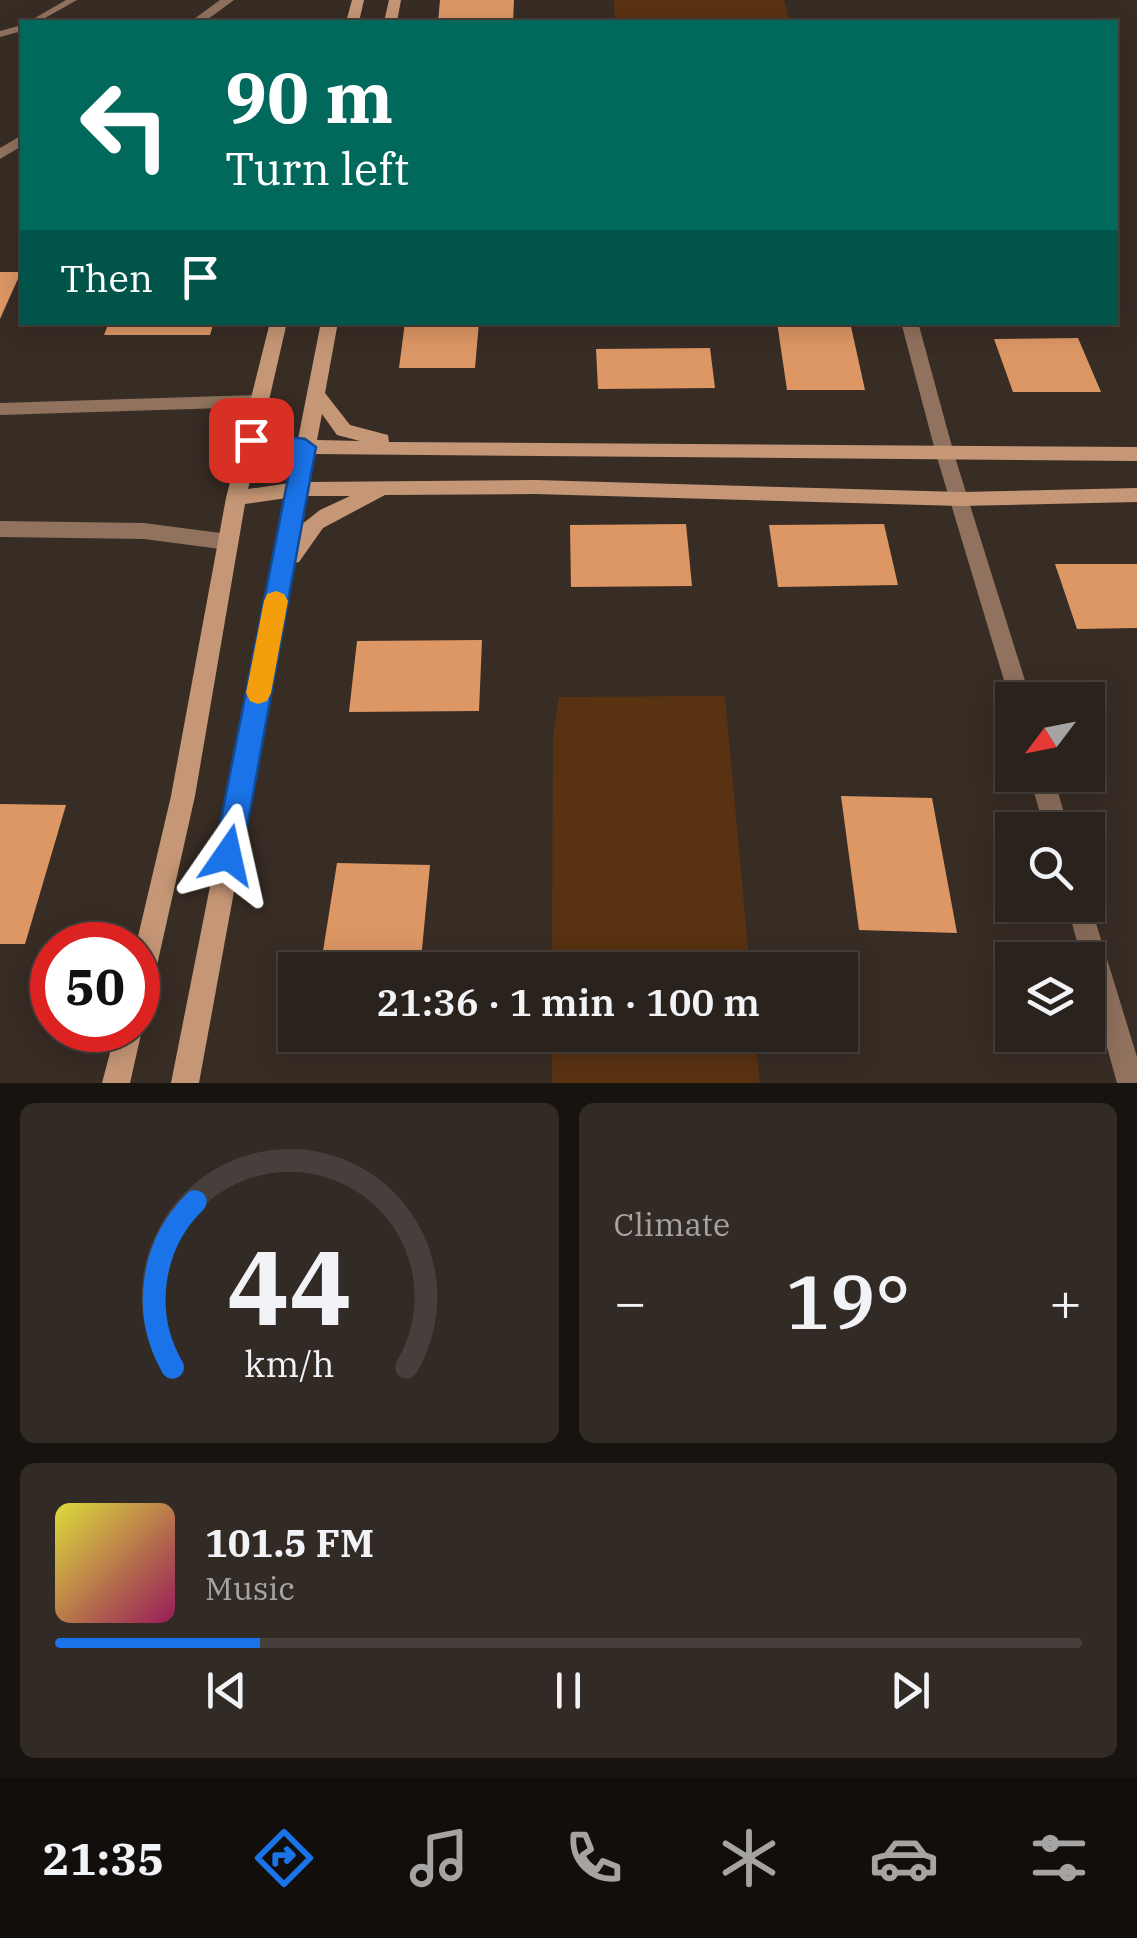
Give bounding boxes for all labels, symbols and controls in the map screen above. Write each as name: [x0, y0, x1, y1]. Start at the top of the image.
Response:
text: 90 m: [225, 51, 393, 142]
icon: left: [60, 60, 190, 190]
text: Turn left: [225, 139, 409, 197]
icon: arrive: [173, 250, 228, 305]
text: Then: [60, 253, 153, 302]
pin: [209, 398, 294, 483]
icon: arrive: [224, 413, 279, 468]
north arrow: [995, 682, 1105, 792]
map controls: [995, 682, 1105, 1052]
position arrow: [176, 803, 280, 907]
button: search: [995, 812, 1105, 922]
speed limit sign: 50: [30, 922, 160, 1052]
button: layers: [995, 942, 1105, 1052]
text: 21:36 · 1 min · 100 m: [376, 977, 760, 1026]
text: Climate: [614, 1203, 730, 1245]
text: 44: [227, 1218, 352, 1354]
text: 19°: [785, 1252, 910, 1350]
text: −: [614, 1266, 647, 1337]
text: +: [1049, 1266, 1082, 1337]
text: km/h: [244, 1340, 334, 1387]
text: 101.5 FM: [205, 1518, 374, 1567]
text: Music: [205, 1567, 295, 1609]
icon: previous: [199, 1663, 254, 1718]
icon: pause: [541, 1663, 596, 1718]
icon: next: [883, 1663, 938, 1718]
icon: directions: [249, 1823, 319, 1893]
icon: music: [404, 1823, 474, 1893]
icon: phone: [559, 1823, 629, 1893]
icon: climate: [714, 1823, 784, 1893]
icon: car: [869, 1823, 939, 1893]
icon: filters: [1024, 1823, 1094, 1893]
text: 21:35: [43, 1829, 164, 1887]

